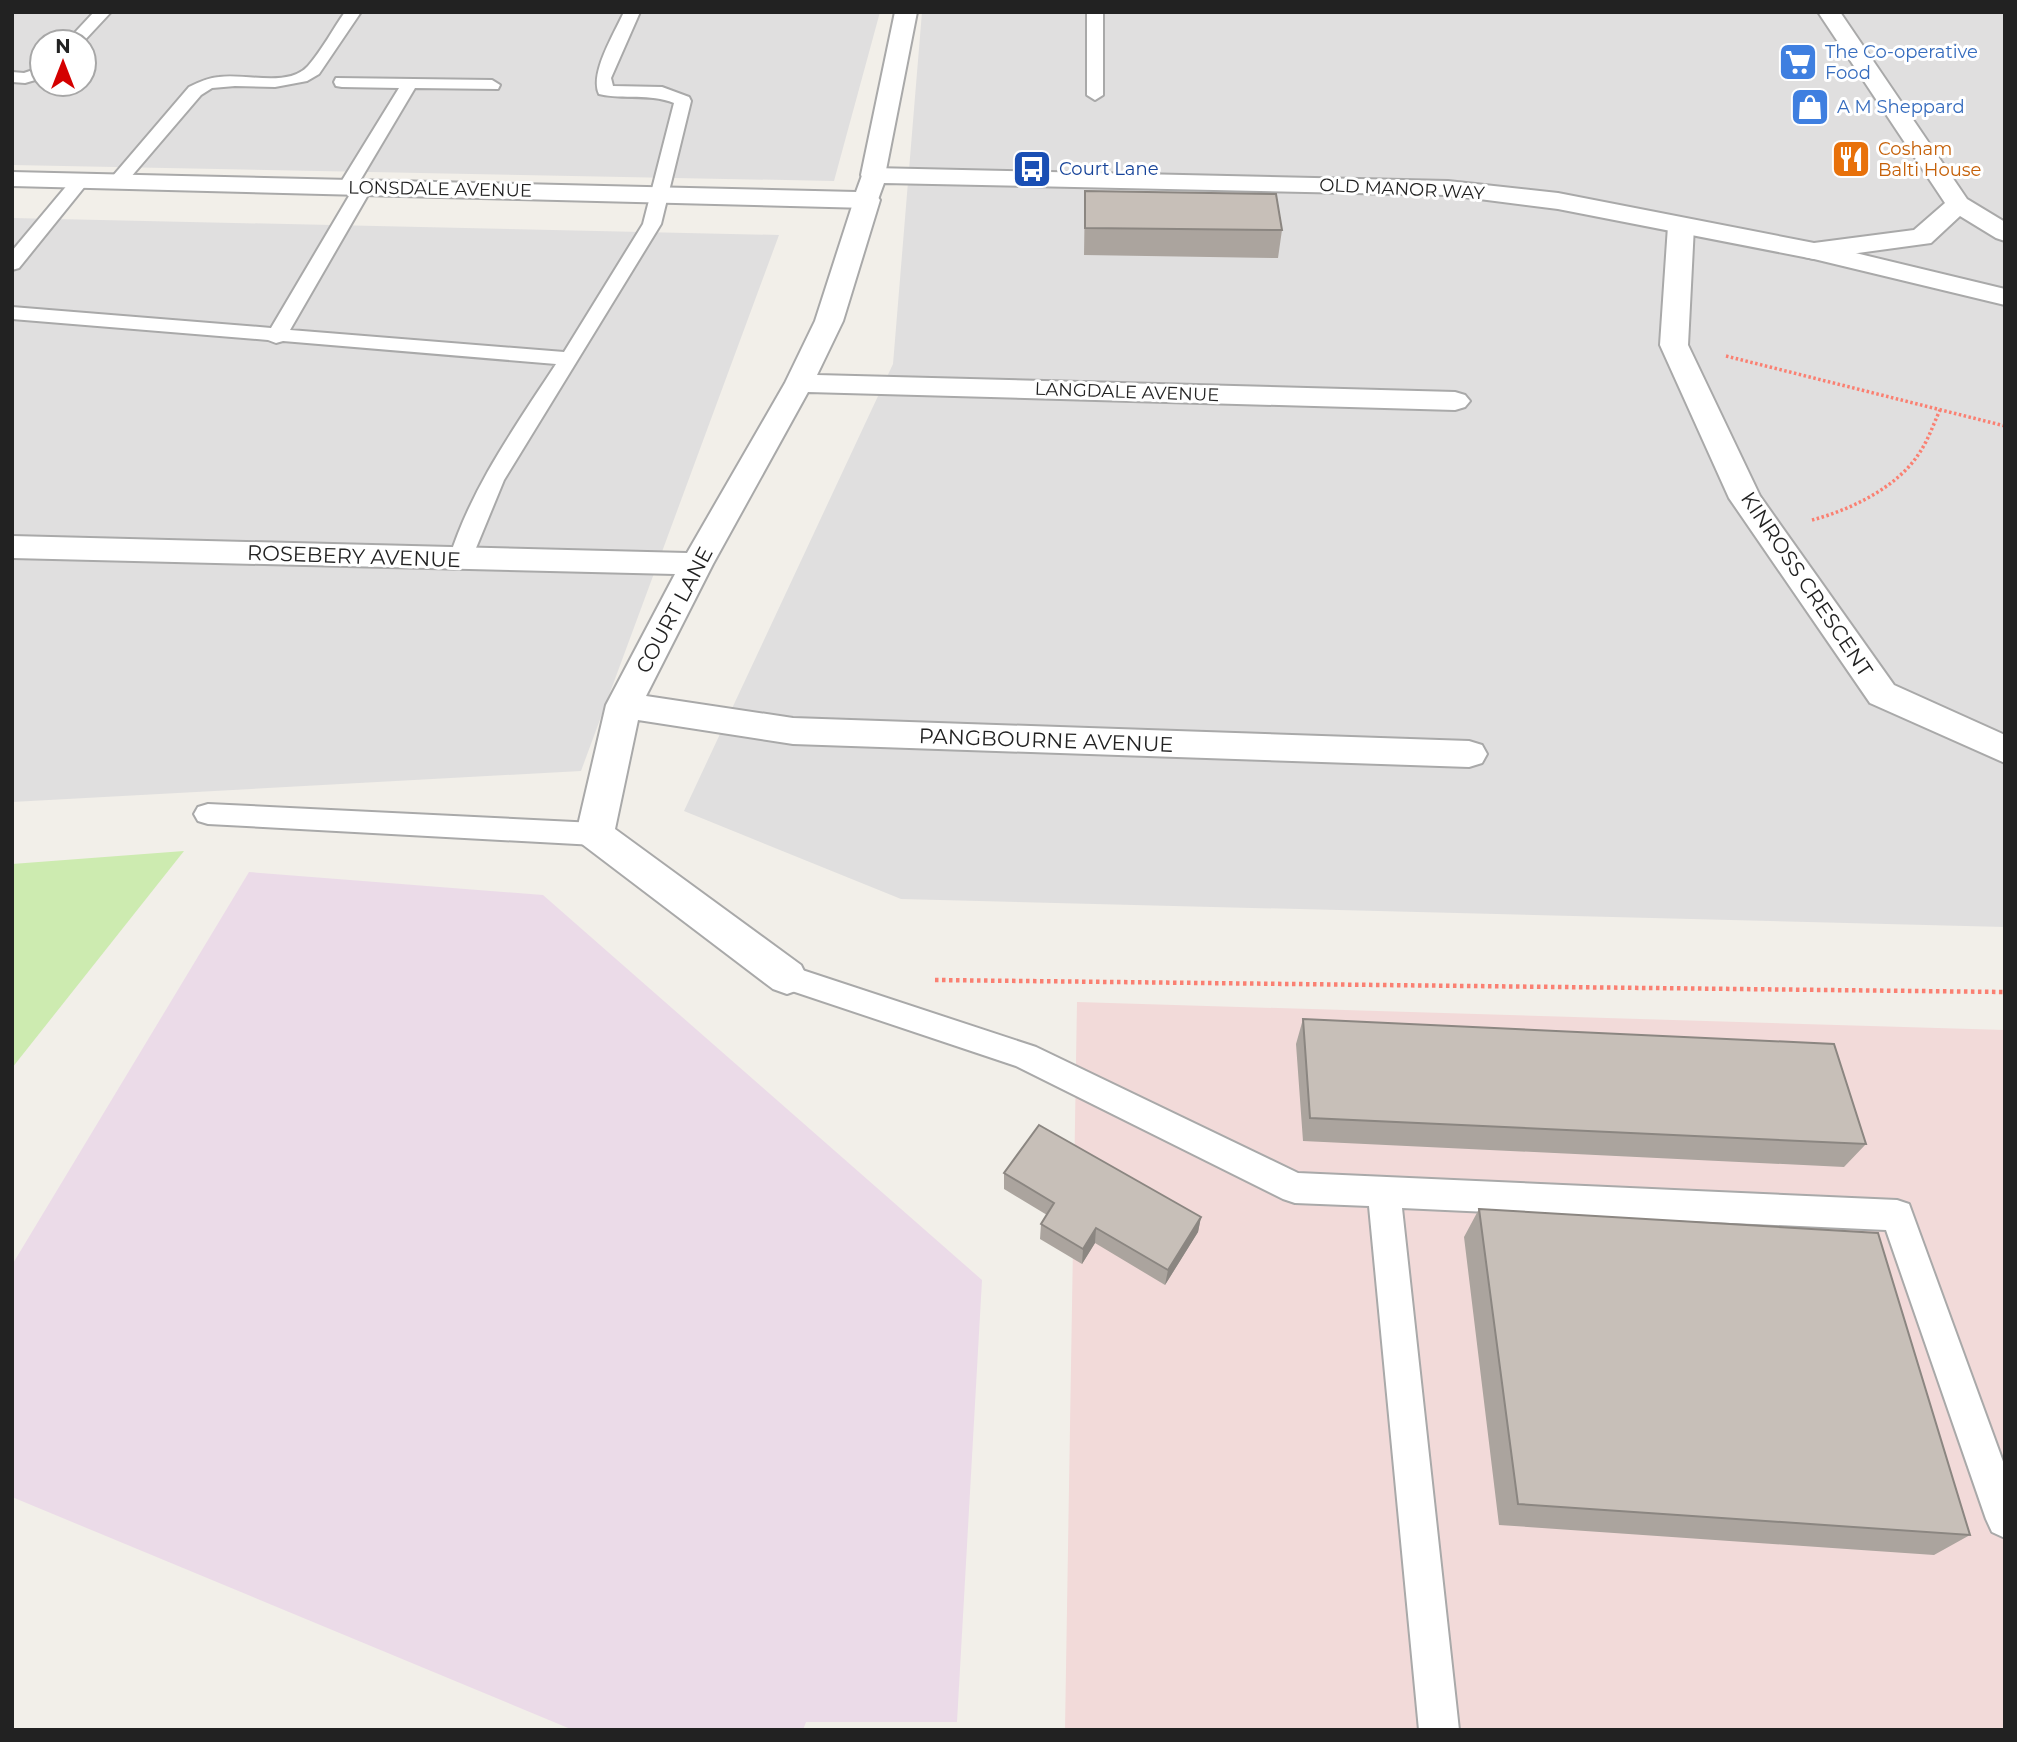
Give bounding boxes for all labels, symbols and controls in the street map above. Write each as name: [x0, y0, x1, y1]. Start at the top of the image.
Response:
north arrow: [28, 28, 98, 98]
text: N: [55, 35, 71, 58]
supermarket icon: The Co-operative Food: [1777, 41, 1819, 83]
place label: The Co-operative Food: [1825, 41, 1978, 84]
shop icon: A M Sheppard: [1789, 86, 1831, 128]
place label: A M Sheppard: [1837, 96, 1965, 118]
restaurant icon: Cosham Balti House: [1830, 138, 1872, 180]
place label: Cosham Balti House: [1878, 138, 1982, 181]
bus stop icon: Court Lane: [1011, 148, 1053, 190]
place label: Court Lane: [1059, 158, 1159, 180]
street label: OLD MANOR WAY: [1319, 174, 1486, 204]
street label: LONSDALE AVENUE: [348, 176, 532, 202]
street label: LANGDALE AVENUE: [1034, 378, 1220, 406]
street label: KINROSS CRESCENT: [1736, 487, 1878, 681]
street label: ROSEBERY AVENUE: [247, 540, 461, 572]
street label: COURT LANE: [630, 543, 718, 677]
street label: PANGBOURNE AVENUE: [918, 723, 1174, 757]

